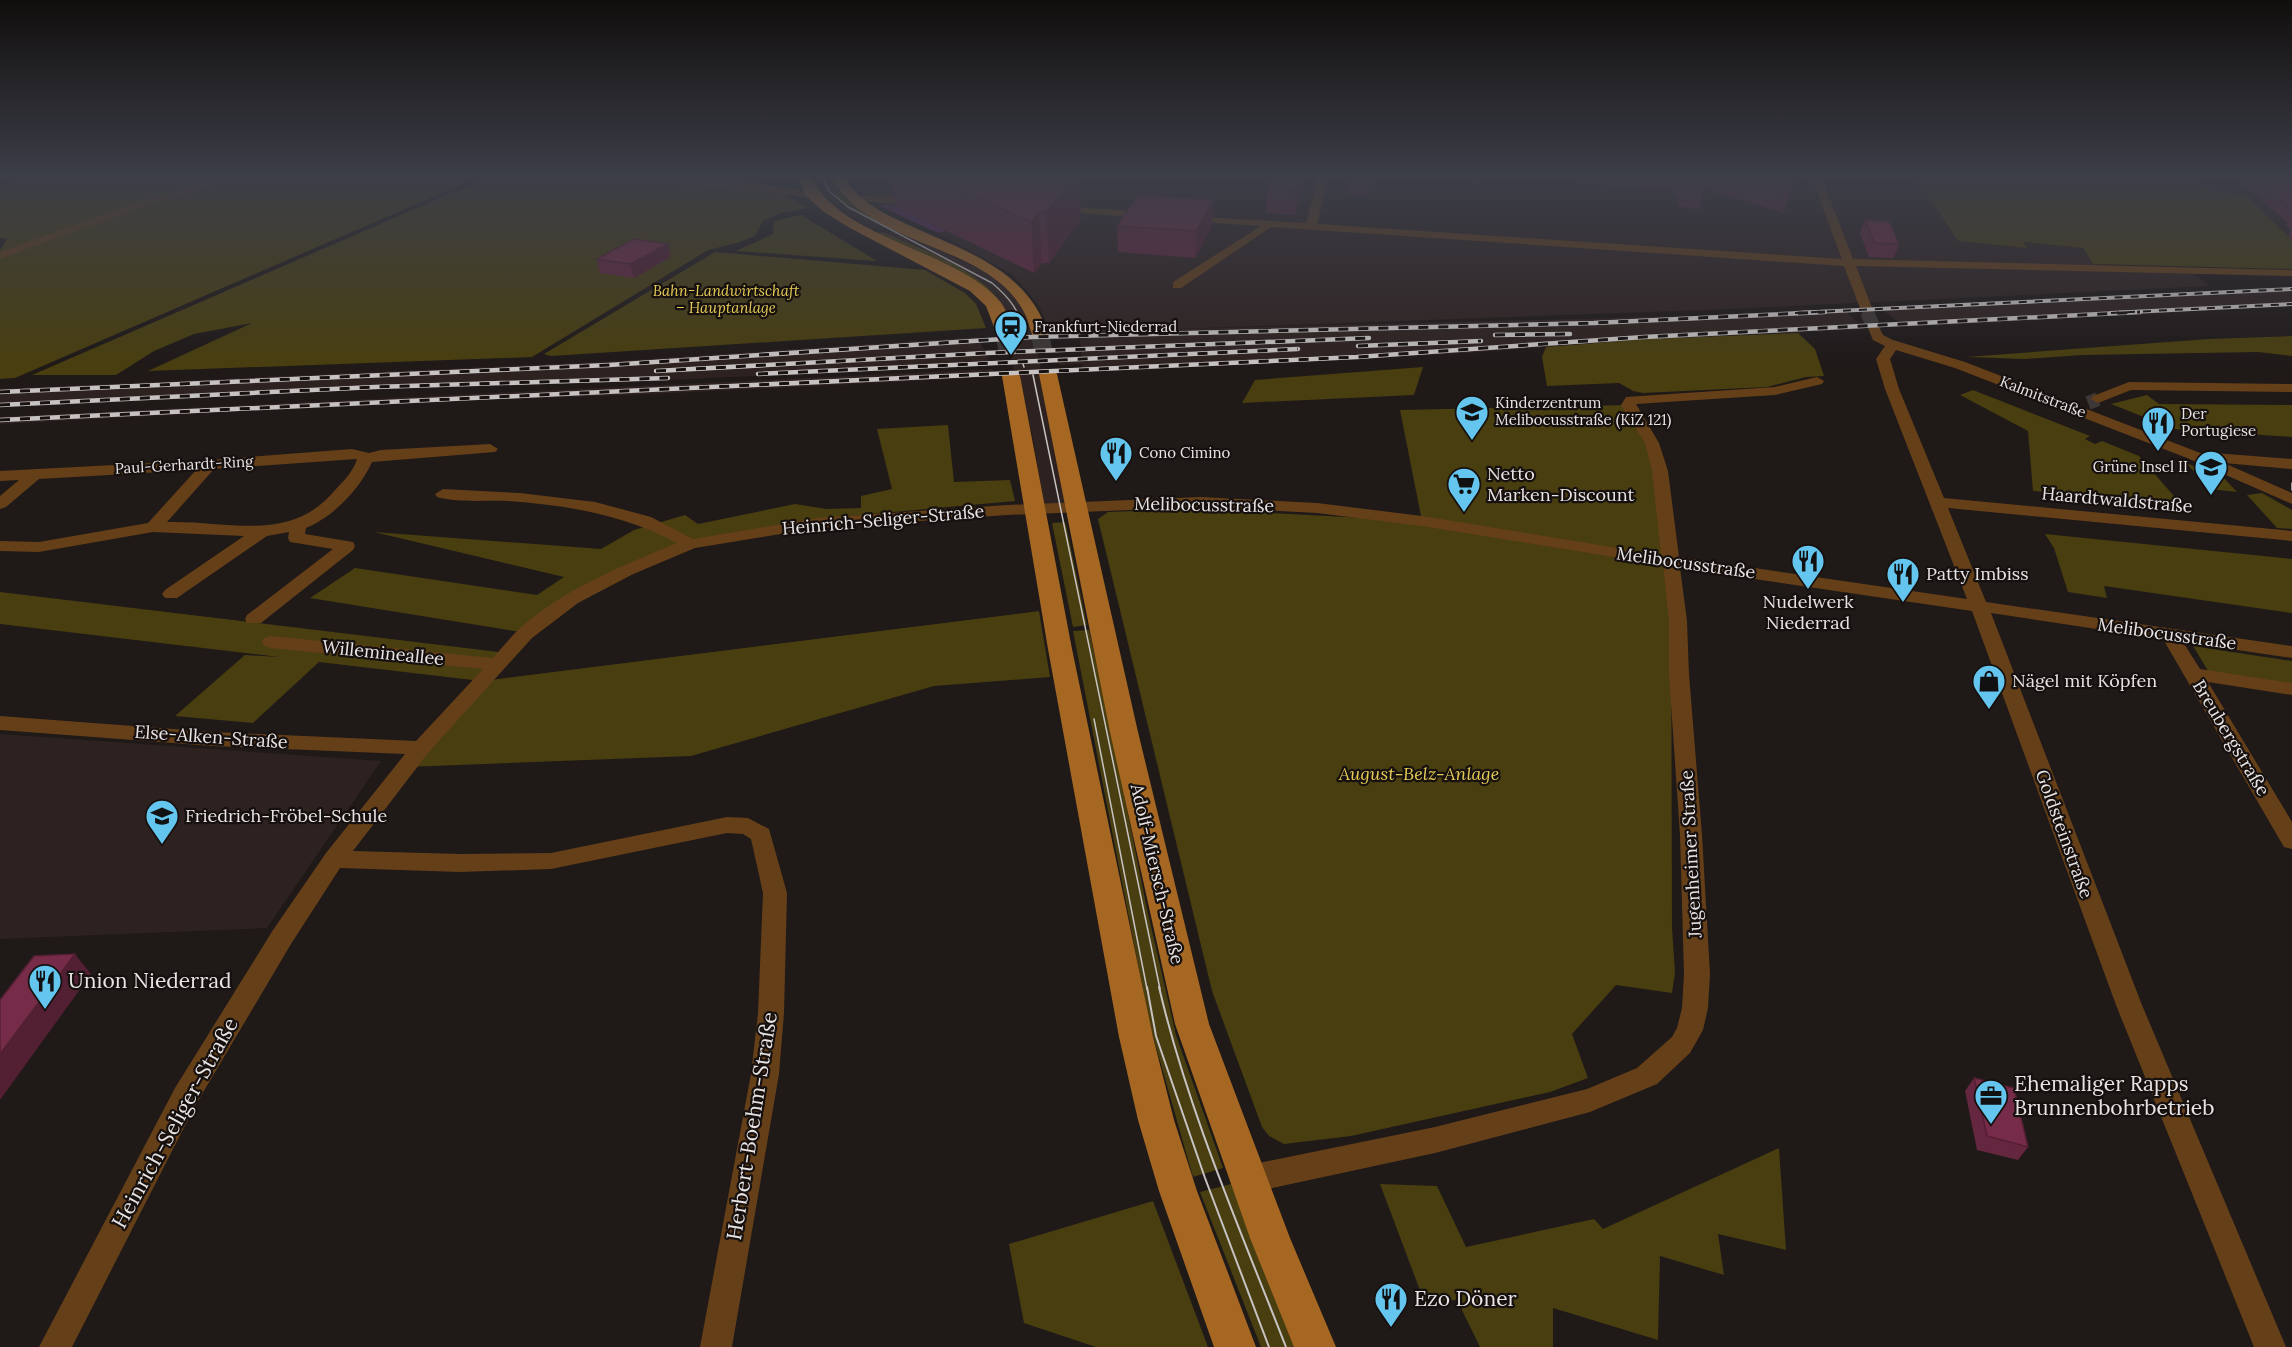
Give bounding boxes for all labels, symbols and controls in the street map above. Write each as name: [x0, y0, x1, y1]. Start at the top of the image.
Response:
park label: Bahn-Landwirtschaft – Hauptanlage: [653, 281, 800, 317]
station icon: Frankfurt-Niederrad: [993, 309, 1029, 356]
place label: Frankfurt-Niederrad: [1034, 317, 1177, 336]
street label: Kalmitstraße: [1997, 371, 2089, 422]
place label: Kinderzentrum Melibocusstraße (KiZ 121): [1495, 393, 1672, 430]
school or university icon: Kinderzentrum Melibocusstraße (KiZ 121): [1454, 394, 1490, 441]
place label: Der Portugiese: [2181, 404, 2256, 440]
restaurant icon: Der Portugiese: [2140, 405, 2176, 452]
restaurant icon: Cono Cimino: [1098, 435, 1134, 482]
place label: Cono Cimino: [1139, 443, 1231, 462]
school or university icon: Grüne Insel II: [2193, 449, 2229, 496]
street label: Paul-Gerhardt-Ring: [114, 451, 255, 478]
place label: Grüne Insel II: [2093, 457, 2188, 476]
place label: Netto Marken-Discount: [1487, 462, 1635, 506]
supermarket icon: Netto Marken-Discount: [1446, 466, 1482, 513]
street label: Haardtwaldstraße: [2041, 481, 2194, 518]
street label: Melibocusstraße: [1134, 492, 1274, 517]
street label: Heinrich-Seliger-Straße: [781, 499, 985, 540]
street label: Melibocusstraße: [1615, 541, 1757, 584]
restaurant icon: Nudelwerk Niederrad: [1790, 543, 1826, 590]
restaurant icon: Patty Imbiss: [1885, 556, 1921, 603]
place label: Patty Imbiss: [1926, 562, 2029, 585]
place label: Nudelwerk Niederrad: [1762, 590, 1854, 634]
street label: Melibocusstraße: [2096, 612, 2238, 655]
street label: Willemineallee: [321, 635, 445, 670]
shop icon: Nägel mit Köpfen: [1971, 663, 2007, 710]
place label: Nägel mit Köpfen: [2012, 669, 2157, 692]
street label: Breubergstraße: [2188, 676, 2275, 800]
street label: Else-Alken-Straße: [134, 720, 289, 753]
park label: August-Belz-Anlage: [1338, 762, 1499, 785]
street label: Goldsteinstraße: [2031, 766, 2098, 902]
street label: Jugenheimer Straße: [1675, 769, 1706, 940]
street label: Adolf-Miersch-Straße: [1125, 781, 1189, 967]
school or university icon: Friedrich-Fröbel-Schule: [144, 798, 180, 845]
place label: Friedrich-Fröbel-Schule: [185, 804, 387, 827]
restaurant icon: Union Niederrad: [27, 963, 63, 1010]
place label: Union Niederrad: [68, 967, 232, 994]
street label: Herbert-Boehm-Straße: [720, 1010, 783, 1242]
street label: Heinrich-Seliger-Straße: [105, 1013, 244, 1233]
place label: Ehemaliger Rapps Brunnenbohrbetrieb: [2014, 1070, 2214, 1121]
office icon: Ehemaliger Rapps Brunnenbohrbetrieb: [1973, 1078, 2009, 1125]
restaurant icon: Ezo Döner: [1373, 1281, 1409, 1328]
place label: Ezo Döner: [1414, 1285, 1517, 1312]

